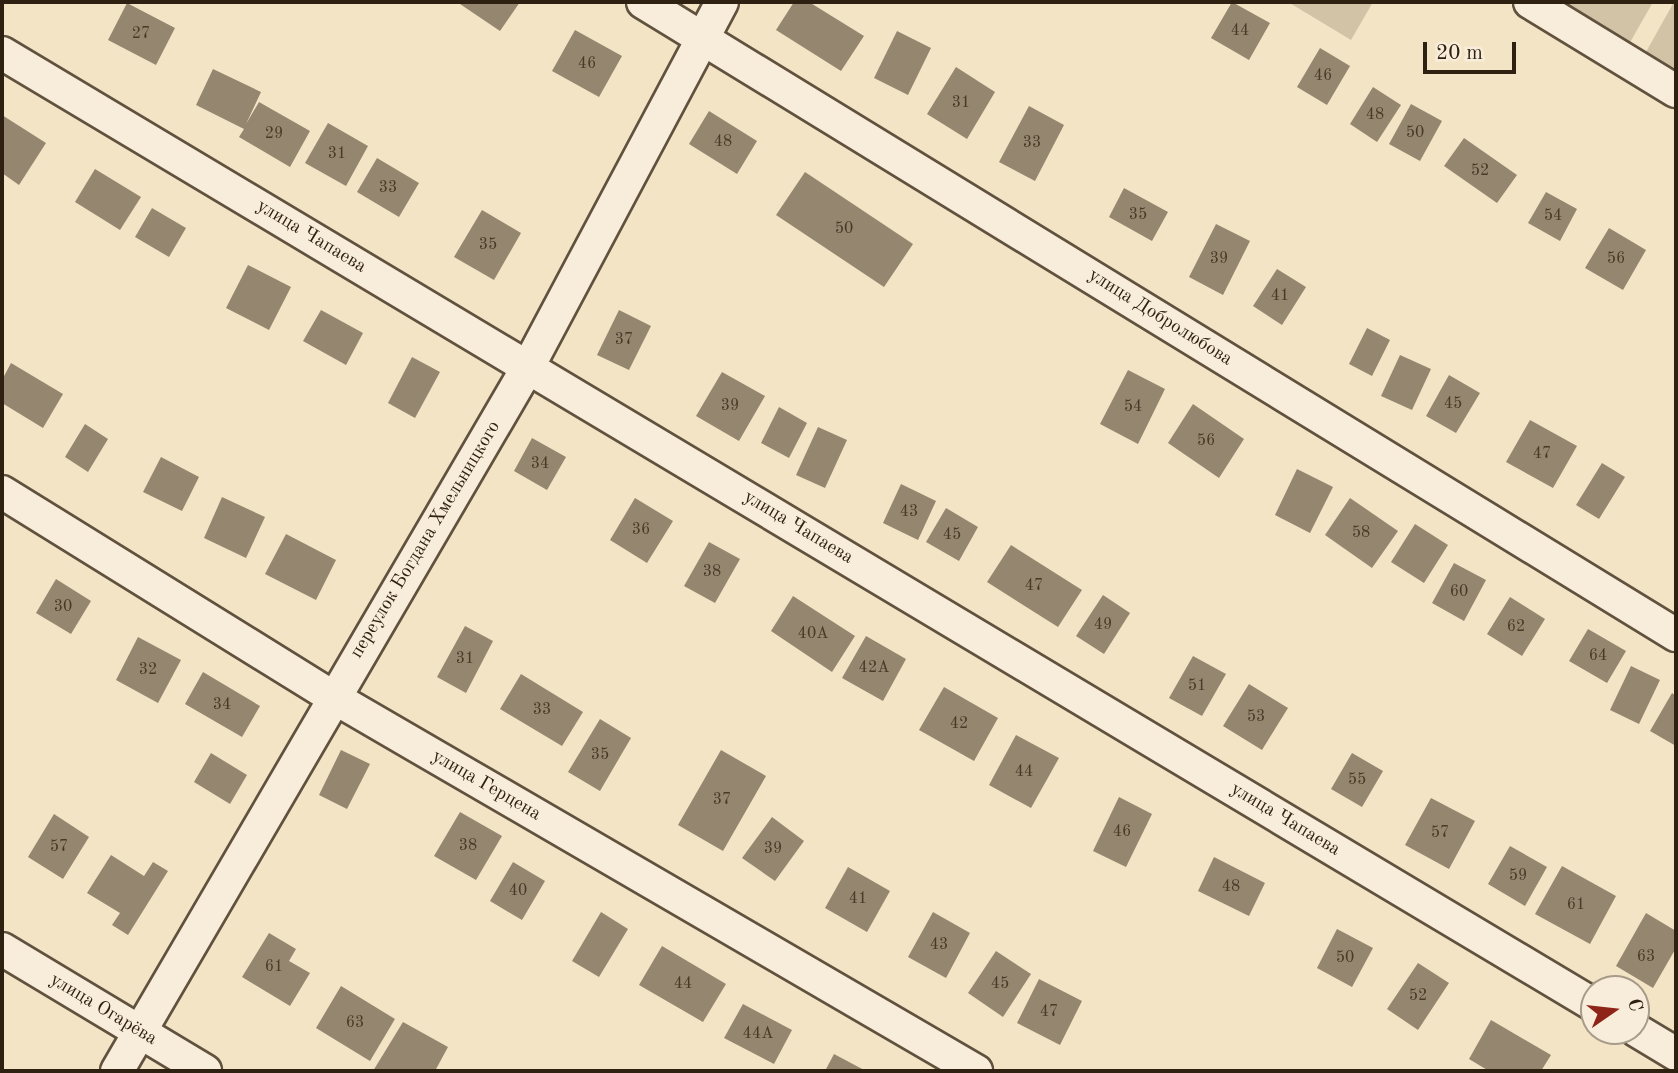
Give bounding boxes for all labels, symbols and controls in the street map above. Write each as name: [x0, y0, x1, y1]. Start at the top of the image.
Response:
house number: 44: [1231, 21, 1249, 41]
house number: 27: [132, 24, 150, 44]
scale bar: [1426, 28, 1519, 72]
text: 20 m: [1436, 43, 1483, 64]
house number: 46: [578, 54, 596, 74]
house number: 46: [1314, 66, 1332, 86]
house number: 31: [952, 93, 970, 113]
house number: 48: [1366, 105, 1384, 125]
house number: 50: [1406, 123, 1424, 143]
house number: 29: [265, 124, 283, 144]
house number: 48: [714, 132, 732, 152]
house number: 33: [1023, 133, 1041, 153]
house number: 31: [328, 144, 346, 164]
house number: 52: [1471, 161, 1489, 181]
house number: 33: [379, 178, 397, 198]
street label: улица Чапаева: [252, 195, 370, 279]
house number: 35: [1129, 205, 1147, 225]
house number: 54: [1544, 206, 1562, 226]
house number: 50: [835, 219, 853, 239]
house number: 35: [479, 235, 497, 255]
house number: 39: [1210, 249, 1228, 269]
house number: 56: [1607, 249, 1625, 269]
street label: улица Добролюбова: [1084, 264, 1236, 372]
house number: 41: [1271, 286, 1289, 306]
house number: 37: [615, 330, 633, 350]
house number: 45: [1444, 394, 1462, 414]
house number: 39: [721, 396, 739, 416]
house number: 54: [1124, 397, 1142, 417]
street label: переулок Богдана Хмельницкого: [346, 417, 506, 663]
house number: 56: [1197, 431, 1215, 451]
house number: 47: [1533, 444, 1551, 464]
house number: 34: [531, 454, 549, 474]
street label: улица Чапаева: [739, 486, 857, 570]
house number: 43: [900, 502, 918, 522]
house number: 36: [632, 520, 650, 540]
house number: 58: [1352, 523, 1370, 543]
house number: 45: [943, 525, 961, 545]
house number: 38: [703, 562, 721, 582]
house number: 47: [1025, 576, 1043, 596]
house number: 60: [1450, 582, 1468, 602]
house number: 30: [54, 597, 72, 617]
house number: 49: [1094, 615, 1112, 635]
house number: 62: [1507, 617, 1525, 637]
house number: 40А: [798, 624, 828, 644]
house number: 64: [1589, 646, 1607, 666]
house number: 31: [456, 649, 474, 669]
house number: 42А: [859, 658, 889, 678]
house number: 32: [139, 660, 157, 680]
house number: 51: [1188, 676, 1206, 696]
house number: 34: [213, 695, 231, 715]
house number: 33: [533, 700, 551, 720]
house number: 53: [1247, 707, 1265, 727]
house number: 42: [950, 714, 968, 734]
house number: 35: [591, 745, 609, 765]
street label: улица Герцена: [427, 746, 545, 826]
house number: 44: [1015, 762, 1033, 782]
house number: 55: [1348, 770, 1366, 790]
street label: улица Чапаева: [1226, 778, 1344, 862]
house number: 37: [713, 790, 731, 810]
house number: 46: [1113, 822, 1131, 842]
house number: 57: [1431, 823, 1449, 843]
house number: 38: [459, 836, 477, 856]
house number: 57: [50, 837, 68, 857]
house number: 39: [764, 839, 782, 859]
house number: 59: [1509, 866, 1527, 886]
house number: 48: [1222, 877, 1240, 897]
house number: 40: [509, 881, 527, 901]
house number: 41: [849, 889, 867, 909]
house number: 61: [1567, 895, 1585, 915]
house number: 43: [930, 935, 948, 955]
house number: 63: [1637, 947, 1655, 967]
house number: 50: [1336, 948, 1354, 968]
house number: 61: [265, 957, 283, 977]
street label: улица Огарёва: [45, 969, 161, 1051]
house number: 44: [674, 974, 692, 994]
house number: 45: [991, 974, 1009, 994]
north arrow: [1580, 975, 1650, 1045]
house number: 52: [1409, 986, 1427, 1006]
text: С: [1623, 997, 1645, 1014]
house number: 47: [1040, 1002, 1058, 1022]
house number: 63: [346, 1013, 364, 1033]
house number: 44А: [743, 1024, 773, 1044]

